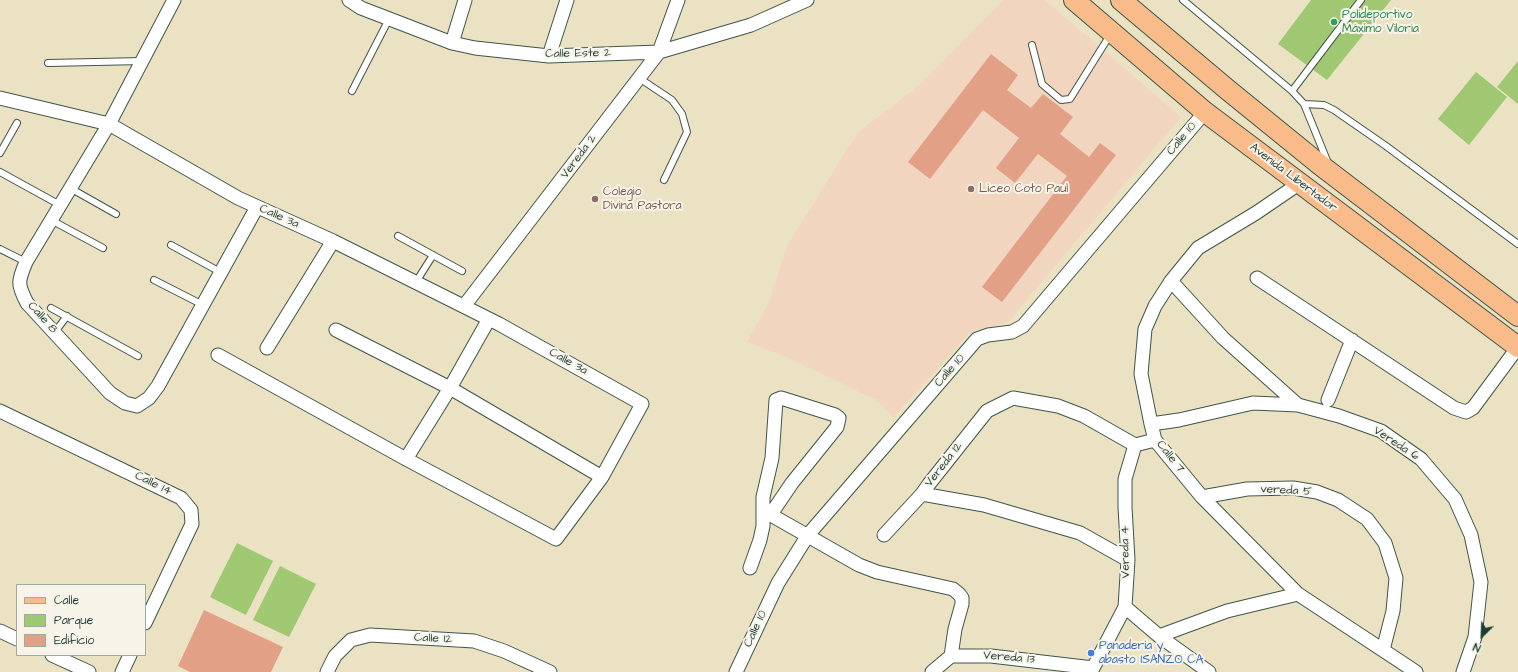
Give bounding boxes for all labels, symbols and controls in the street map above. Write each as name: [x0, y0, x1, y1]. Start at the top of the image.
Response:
place label: Polideportivo Máximo Viloria: [1342, 8, 1419, 36]
marker: Polideportivo Máximo Viloria: [1329, 17, 1339, 27]
street label: Calle Este 2: [545, 46, 611, 62]
street label: Calle 10: [1164, 120, 1200, 158]
street label: Vereda 2: [558, 132, 600, 182]
street label: Avenida Libertador: [1246, 140, 1340, 216]
place label: Liceo Coto Paul: [979, 182, 1068, 196]
marker: Liceo Coto Paul: [966, 184, 976, 194]
place label: Colegio Divina Pastora: [603, 185, 682, 213]
marker: Colegio Divina Pastora: [590, 194, 600, 204]
street label: Calle 3a: [257, 202, 301, 232]
street label: Calle 8: [24, 299, 60, 337]
street label: Calle 3a: [546, 346, 590, 378]
street label: Calle 10: [932, 352, 968, 390]
street label: Vereda 6: [1370, 424, 1422, 464]
street label: Calle 7: [1153, 438, 1187, 476]
street label: Vereda 12: [922, 440, 966, 490]
street label: Calle 14: [132, 469, 174, 499]
street label: vereda 5: [1260, 482, 1312, 500]
street label: Vereda 4: [1118, 526, 1134, 578]
legend: [16, 584, 146, 656]
text: Calle: [54, 592, 79, 609]
street label: Calle 10: [741, 608, 771, 650]
text: Parque: [54, 612, 93, 629]
north arrow: [1462, 616, 1502, 656]
street label: Calle 12: [414, 631, 452, 647]
text: Edificio: [54, 632, 94, 649]
place label: Panadería y abasto ISANZO CA: [1099, 639, 1204, 667]
text: N: [1471, 639, 1483, 656]
marker: Panadería y abasto ISANZO CA: [1086, 648, 1096, 658]
street label: Vereda 13: [983, 649, 1035, 667]

